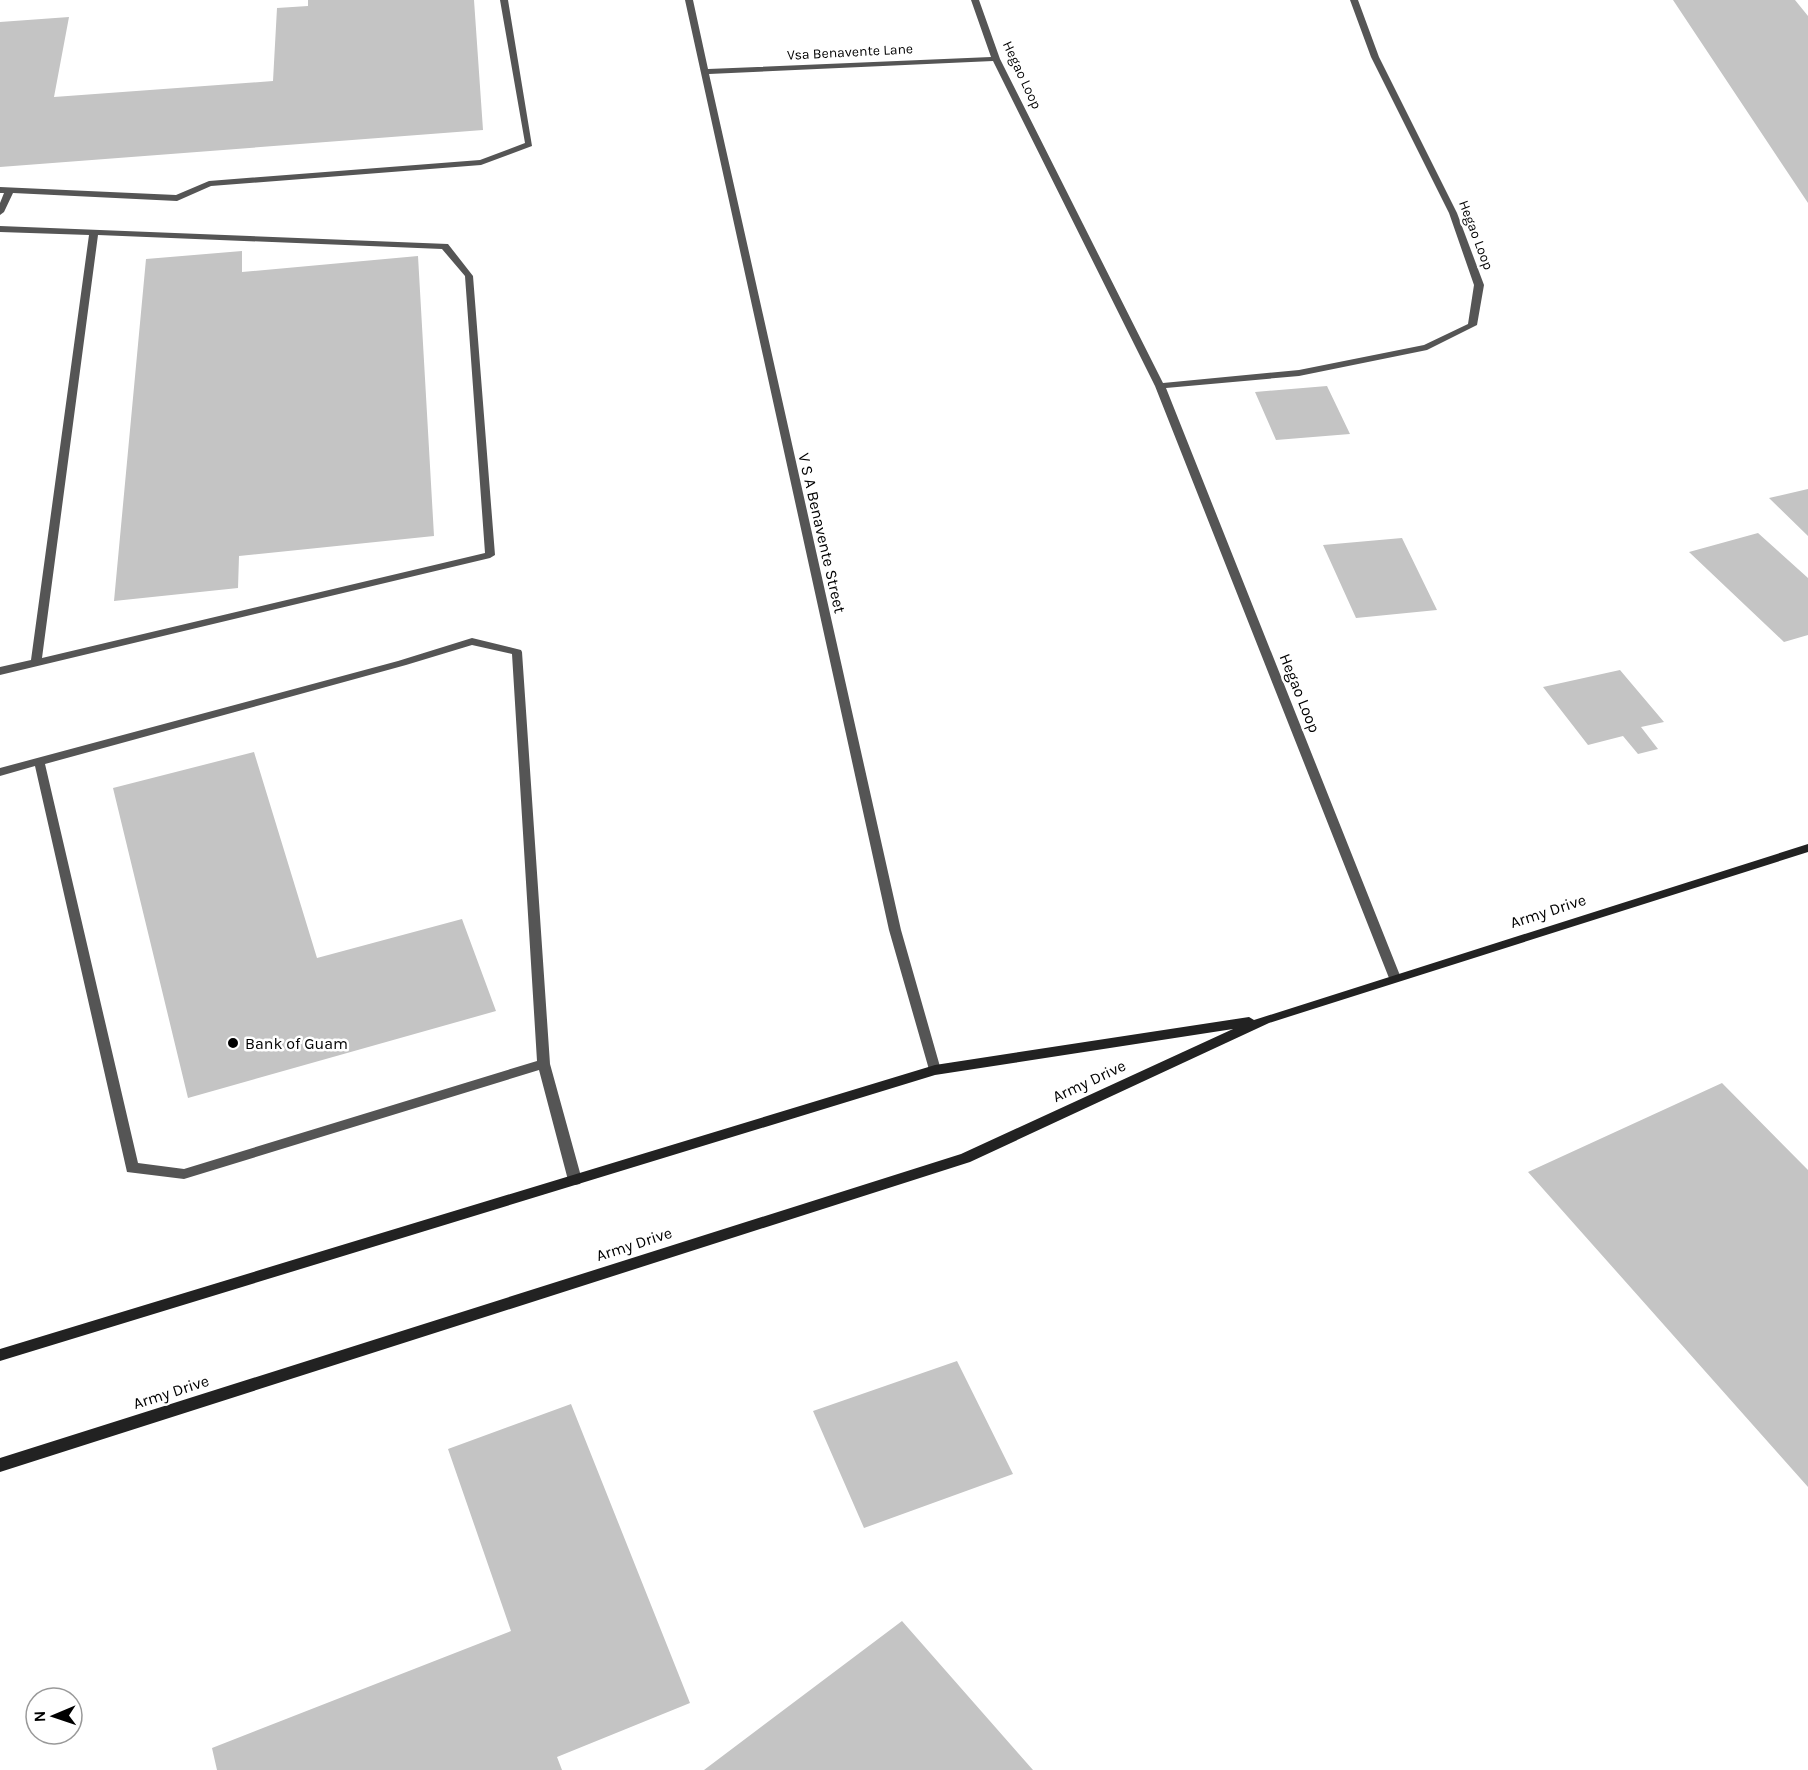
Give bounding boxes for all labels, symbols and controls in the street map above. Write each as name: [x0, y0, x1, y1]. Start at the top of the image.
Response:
street label: Hegao Loop: [999, 38, 1045, 112]
street label: Vsa Benavente Lane: [787, 40, 913, 64]
street label: Hegao Loop: [1455, 198, 1497, 272]
street label: V S A Benavente Street: [794, 451, 850, 615]
street label: Hegao Loop: [1276, 651, 1324, 735]
street label: Army Drive: [1508, 890, 1588, 932]
place label: Bank of Guam: [245, 1034, 348, 1053]
marker: Bank of Guam: [226, 1036, 240, 1050]
street label: Army Drive: [1049, 1056, 1129, 1106]
street label: Army Drive: [594, 1223, 674, 1265]
street label: Army Drive: [131, 1371, 211, 1413]
north arrow: [24, 1686, 84, 1746]
text: N: [30, 1710, 49, 1723]

